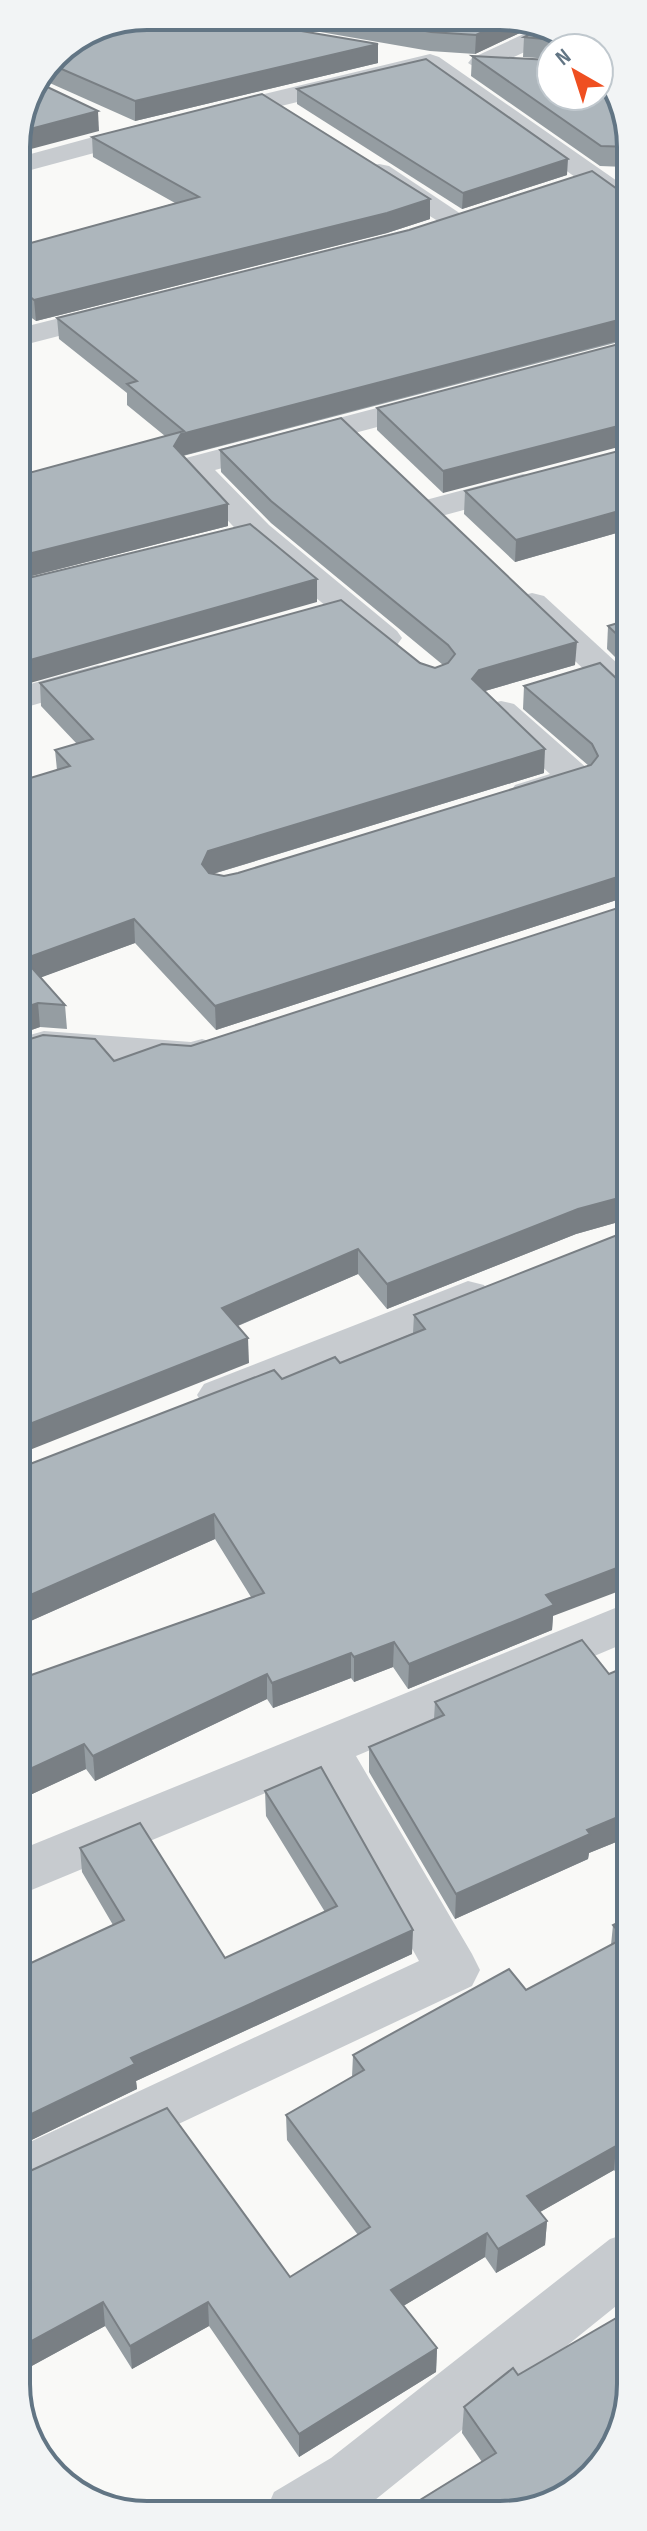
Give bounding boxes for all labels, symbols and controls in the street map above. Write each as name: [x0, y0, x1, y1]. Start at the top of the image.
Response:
north arrow: [535, 32, 615, 112]
text: N: [550, 43, 576, 72]

